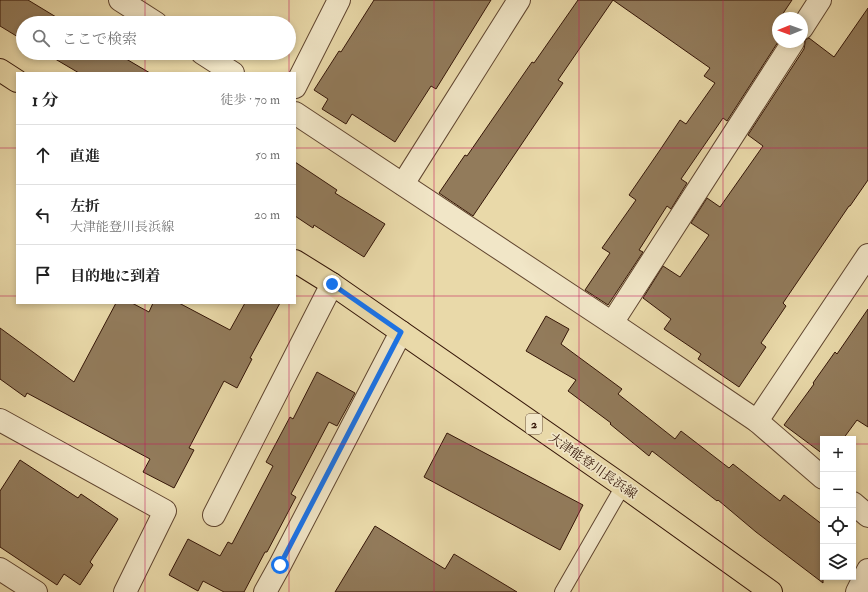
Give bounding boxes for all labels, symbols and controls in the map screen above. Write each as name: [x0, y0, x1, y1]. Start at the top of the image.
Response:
north arrow: [772, 12, 808, 48]
search box: [16, 16, 296, 60]
icon: search: [30, 27, 52, 49]
text: ここで検索: [62, 30, 137, 49]
text: 1 分: [32, 90, 59, 111]
text: 徒歩 · 70 m: [221, 92, 280, 108]
icon: ahead: [32, 144, 54, 166]
text: 直進: [70, 147, 100, 166]
text: 50 m: [255, 147, 280, 163]
text: 左折: [70, 197, 100, 216]
icon: left: [32, 204, 54, 226]
text: 20 m: [254, 207, 280, 223]
text: 大津能登川長浜線: [70, 219, 174, 235]
icon: arrive: [32, 264, 54, 286]
text: 目的地に到着: [70, 267, 160, 286]
route end: [323, 275, 341, 293]
road number: 2: [526, 414, 542, 434]
street label: 大津能登川長浜線: [546, 430, 640, 502]
map controls: [820, 436, 856, 580]
button: +: [820, 436, 856, 472]
button: −: [820, 472, 856, 508]
button: locate: [820, 508, 856, 544]
button: layers: [820, 544, 856, 580]
route start: [271, 556, 289, 574]

